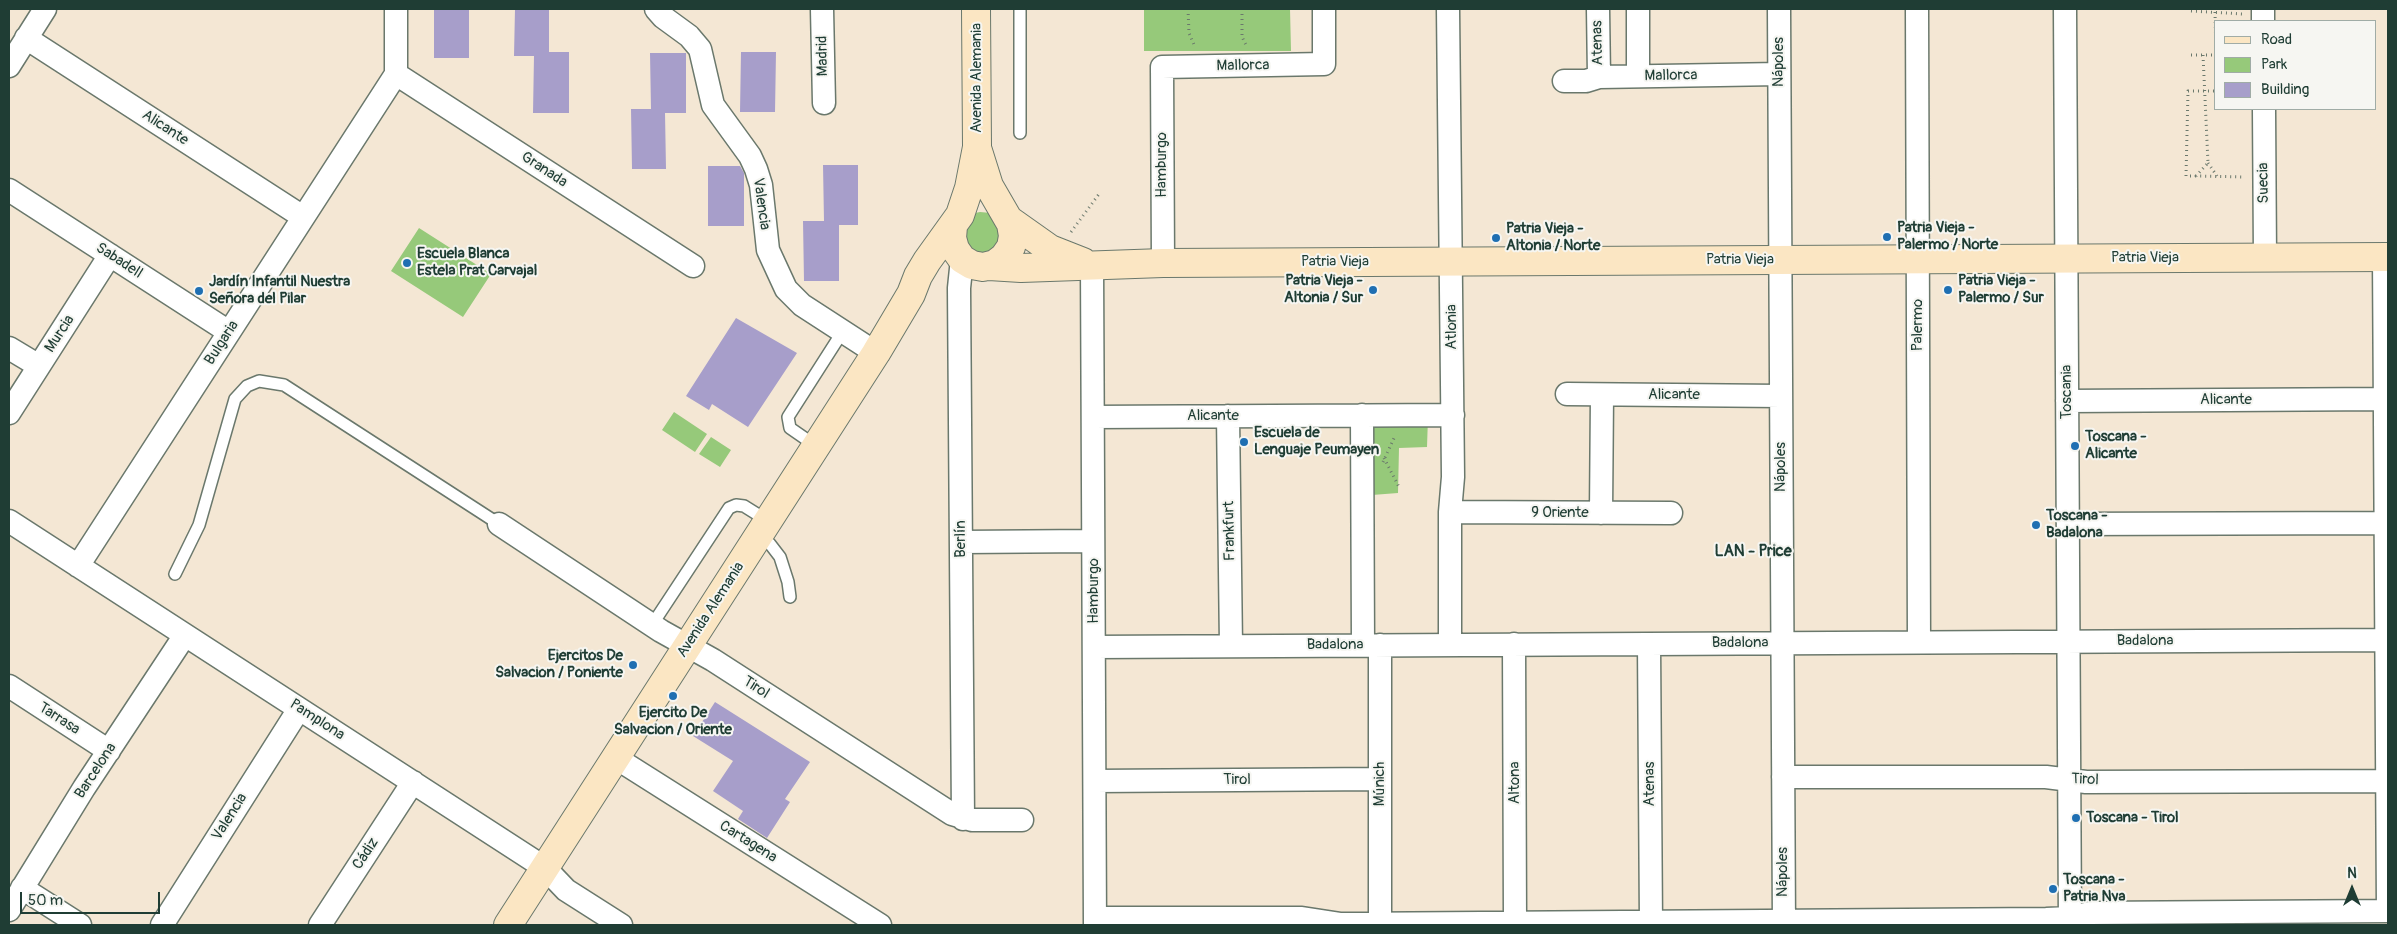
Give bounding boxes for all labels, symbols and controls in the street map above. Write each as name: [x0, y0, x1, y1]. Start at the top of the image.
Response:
street label: Atenas: [1589, 20, 1607, 66]
legend: [2214, 20, 2377, 110]
street label: Avenida Alemania: [968, 23, 986, 133]
text: Road: [2261, 30, 2292, 49]
street label: Madrid: [814, 36, 832, 76]
street label: Nápoles: [1770, 37, 1788, 87]
text: Park: [2261, 55, 2287, 74]
street label: Mallorca: [1216, 57, 1270, 75]
street label: Mallorca: [1644, 67, 1698, 85]
text: Building: [2261, 80, 2309, 99]
street label: Alicante: [138, 106, 192, 150]
street label: Hamburgo: [1153, 132, 1171, 198]
street label: Granada: [517, 148, 571, 192]
street label: Suecia: [2255, 162, 2273, 204]
street label: Valencia: [748, 177, 774, 231]
place label: Patria Vieja - Palermo / Norte: [1897, 219, 1998, 254]
place label: Patria Vieja - Altonia / Norte: [1506, 220, 1600, 255]
marker: Patria Vieja - Palermo / Norte: [1881, 231, 1893, 243]
marker: Patria Vieja - Altonia / Norte: [1490, 232, 1502, 244]
street label: Sabadell: [92, 239, 146, 283]
place label: Escuela Blanca Estela Prat Carvajal: [417, 245, 537, 280]
street label: Patria Vieja: [2111, 249, 2179, 267]
street label: Patria Vieja: [1706, 251, 1774, 269]
street label: Patria Vieja: [1301, 253, 1369, 271]
marker: Escuela Blanca Estela Prat Carvajal: [401, 257, 413, 269]
place label: Patria Vieja - Altonia / Sur: [1284, 272, 1363, 307]
place label: Patria Vieja - Palermo / Sur: [1958, 272, 2044, 307]
place label: Jardín Infantil Nuestra Señora del Pilar: [209, 273, 350, 308]
marker: Patria Vieja - Altonia / Sur: [1367, 284, 1379, 296]
marker: Patria Vieja - Palermo / Sur: [1942, 284, 1954, 296]
marker: Jardín Infantil Nuestra Señora del Pilar: [193, 285, 205, 297]
street label: Palermo: [1909, 299, 1927, 351]
street label: Atlonia: [1443, 304, 1461, 350]
street label: Murcia: [41, 312, 79, 356]
street label: Bulgaria: [201, 317, 243, 369]
street label: Toscania: [2058, 365, 2076, 419]
street label: Alicante: [1648, 386, 1700, 404]
street label: Alicante: [2200, 391, 2252, 409]
street label: Alicante: [1187, 407, 1239, 425]
place label: Escuela de Lenguaje Peumayen: [1254, 424, 1379, 459]
place label: Toscana - Alicante: [2085, 428, 2147, 463]
marker: Escuela de Lenguaje Peumayen: [1238, 436, 1250, 448]
marker: Toscana - Alicante: [2069, 440, 2081, 452]
street label: Nápoles: [1772, 442, 1790, 492]
street label: Frankfurt: [1220, 501, 1240, 561]
street label: 9 Oriente: [1531, 504, 1589, 522]
place label: Toscana - Badalona: [2046, 507, 2108, 542]
marker: Toscana - Badalona: [2030, 519, 2042, 531]
street label: Berlín: [952, 520, 970, 558]
district label: LAN - Price: [1714, 542, 1792, 562]
street label: Hamburgo: [1085, 558, 1103, 624]
street label: Avenida Alemania: [674, 559, 748, 661]
street label: Badalona: [2117, 632, 2173, 650]
street label: Badalona: [1712, 634, 1768, 652]
street label: Badalona: [1307, 636, 1363, 654]
place label: Ejercitos De Salvacion / Poniente: [495, 647, 623, 682]
marker: Ejercitos De Salvacion / Poniente: [627, 659, 639, 671]
street label: Tirol: [739, 673, 773, 703]
marker: Ejercito De Salvacion / Oriente: [667, 690, 679, 702]
street label: Pamplona: [286, 696, 348, 744]
street label: Tarrasa: [35, 699, 83, 739]
place label: Ejercito De Salvacion / Oriente: [614, 704, 732, 739]
street label: Barcelona: [71, 740, 121, 802]
street label: Atenas: [1641, 761, 1659, 807]
street label: Múnich: [1371, 762, 1389, 806]
street label: Altona: [1506, 762, 1524, 804]
street label: Tirol: [2071, 770, 2099, 790]
street label: Tirol: [1223, 771, 1251, 789]
street label: Valencia: [208, 790, 252, 844]
place label: Toscana - Tirol: [2086, 809, 2179, 827]
marker: Toscana - Tirol: [2070, 812, 2082, 824]
street label: Cartagena: [716, 817, 780, 867]
street label: Cádiz: [349, 835, 383, 873]
street label: Nápoles: [1774, 847, 1792, 897]
north arrow: [2327, 864, 2377, 914]
text: N: [2347, 865, 2357, 882]
place label: Toscana - Patria Nva: [2063, 871, 2125, 906]
scale bar: [22, 882, 162, 914]
marker: Toscana - Patria Nva: [2047, 883, 2059, 895]
text: 50 m: [28, 891, 63, 910]

